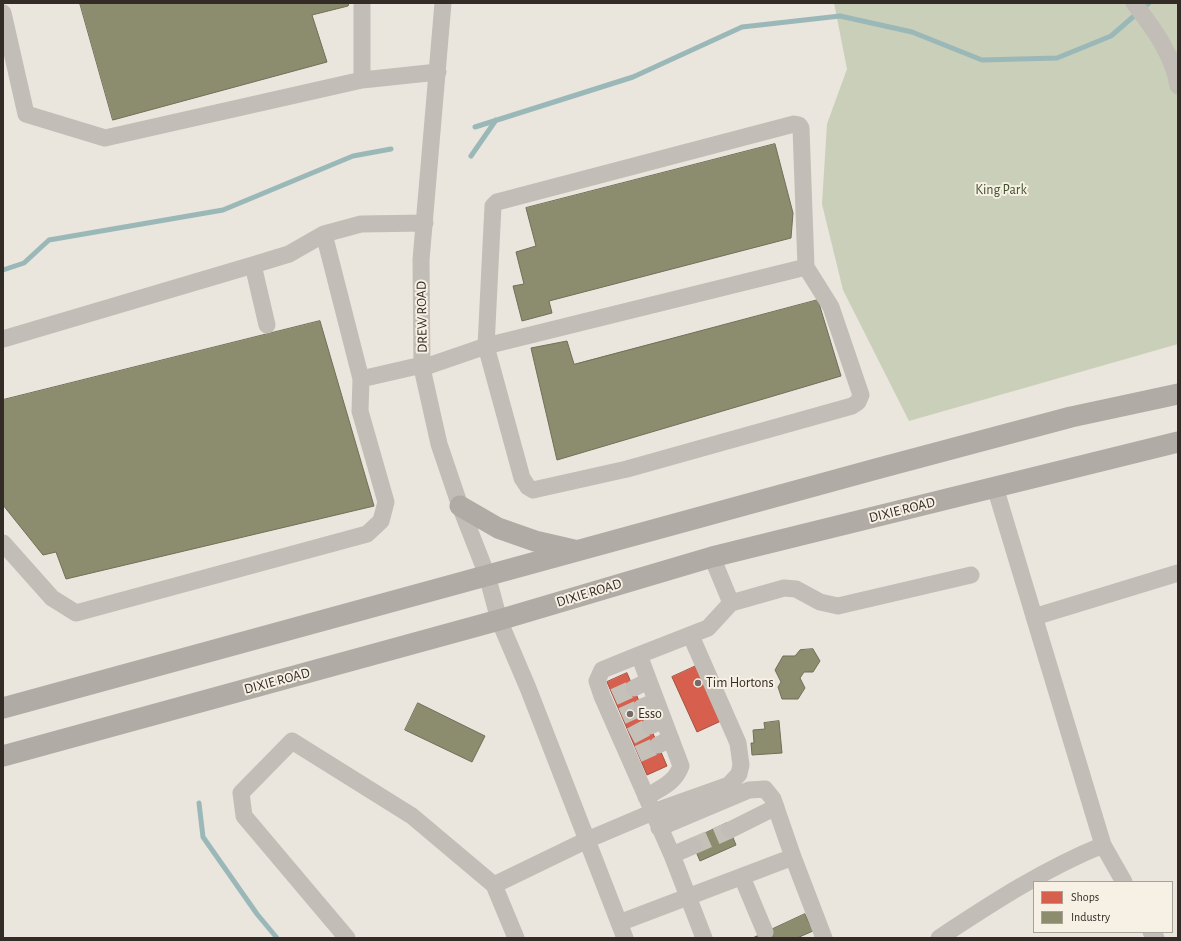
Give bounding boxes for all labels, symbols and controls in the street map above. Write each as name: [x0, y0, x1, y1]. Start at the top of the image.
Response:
park label: King Park: [975, 182, 1027, 198]
street label: DREW ROAD: [413, 281, 431, 353]
street label: DIXIE ROAD: [867, 494, 937, 526]
street label: DIXIE ROAD: [554, 575, 624, 611]
street label: DIXIE ROAD: [242, 664, 312, 698]
place label: Tim Hortons: [706, 675, 774, 691]
marker: Tim Hortons: [693, 678, 703, 688]
place label: Esso: [638, 706, 662, 722]
marker: Esso: [625, 709, 635, 719]
legend: [1033, 881, 1173, 933]
text: Shops: [1071, 891, 1099, 903]
text: Industry: [1071, 911, 1110, 923]

